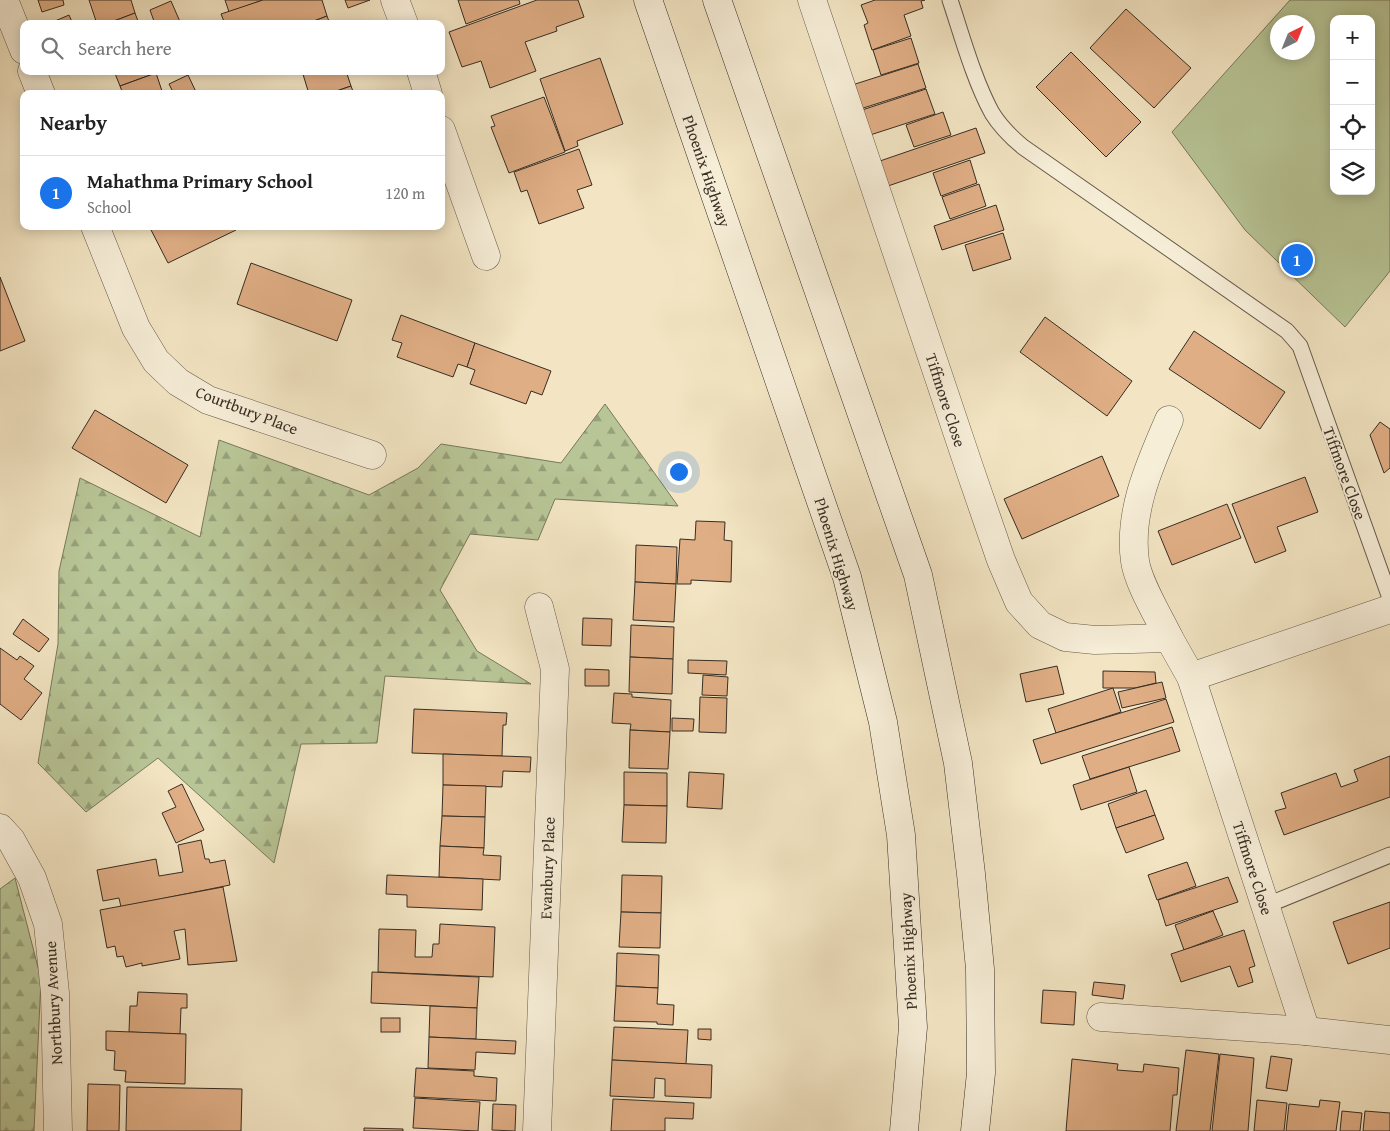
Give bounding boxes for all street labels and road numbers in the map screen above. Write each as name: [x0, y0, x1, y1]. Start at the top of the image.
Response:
street label: Phoenix Highway: [677, 112, 737, 230]
street label: Tiffmore Close: [920, 350, 972, 450]
street label: Courtbury Place: [192, 379, 302, 441]
street label: Tiffmore Close: [1317, 423, 1373, 523]
street label: Phoenix Highway: [808, 494, 866, 614]
street label: Evanbury Place: [533, 816, 561, 920]
street label: Tiffmore Close: [1227, 818, 1279, 918]
street label: Phoenix Highway: [893, 892, 923, 1010]
street label: Northbury Avenue: [38, 940, 68, 1066]

